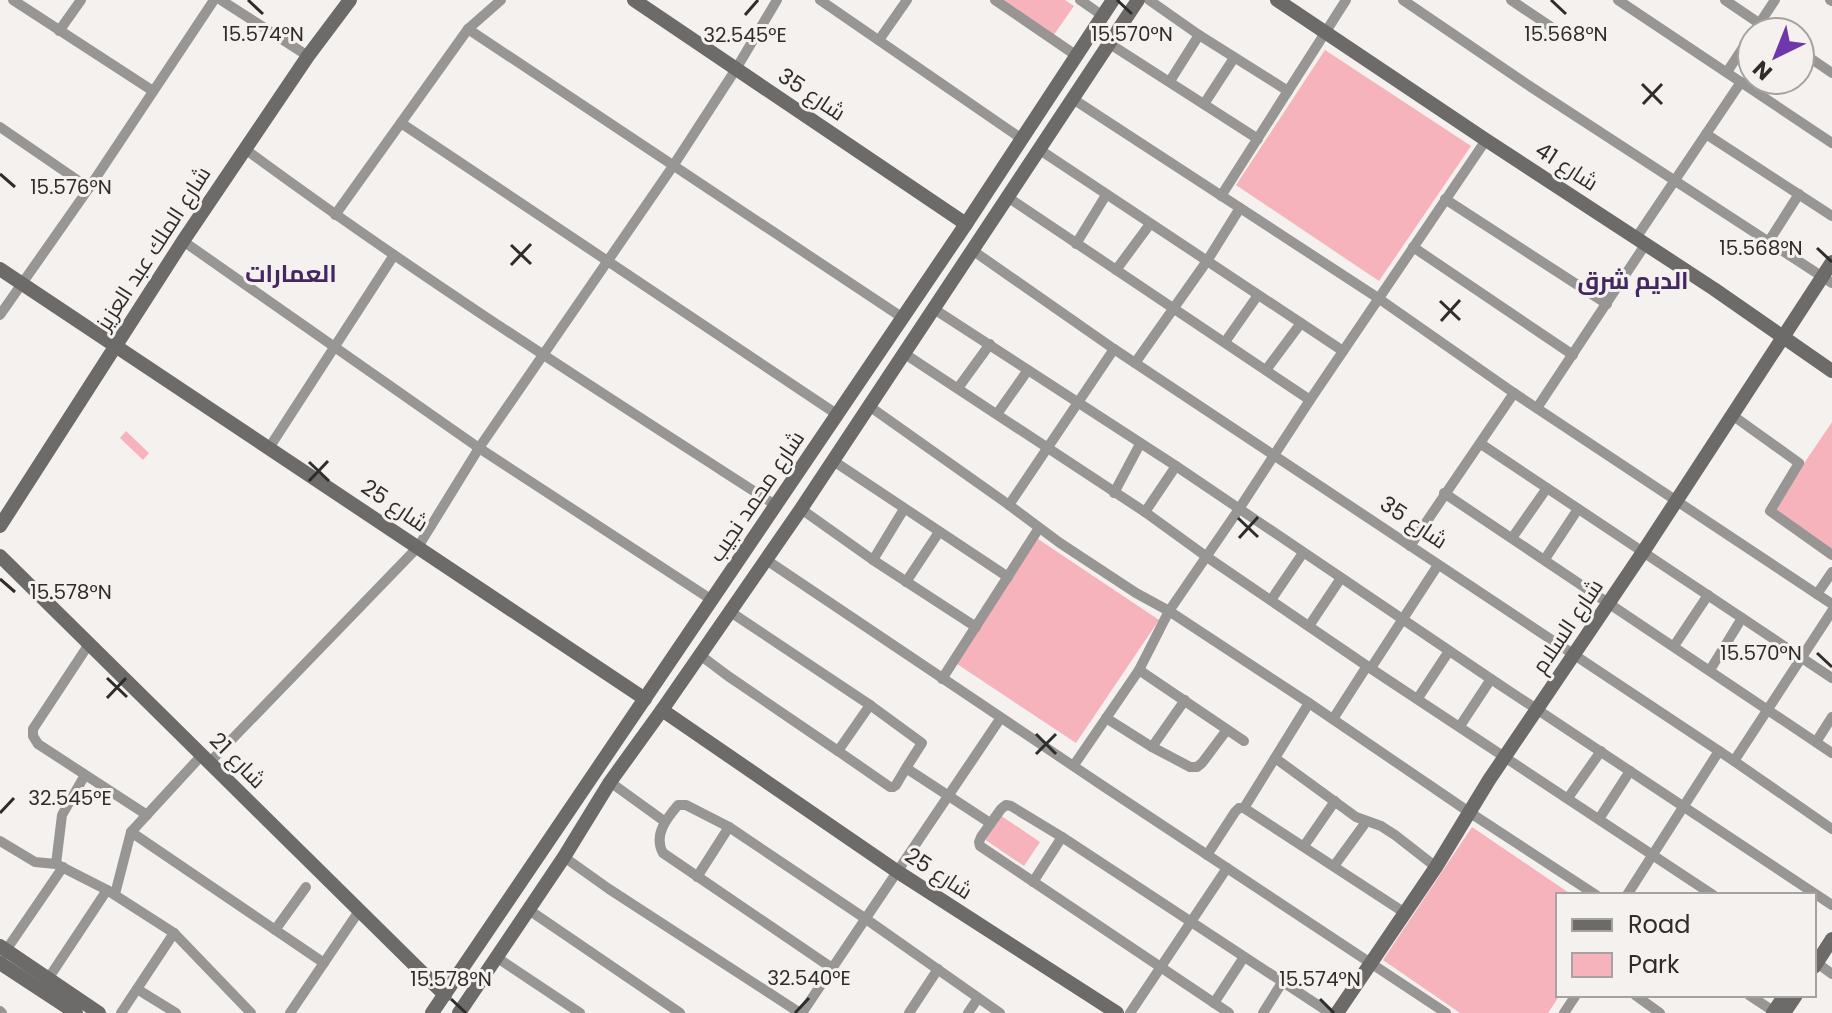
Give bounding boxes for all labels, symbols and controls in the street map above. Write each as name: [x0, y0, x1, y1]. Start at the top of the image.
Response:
north arrow: [1736, 16, 1816, 96]
text: 15.574°N: [222, 20, 304, 48]
text: 15.570°N: [1091, 20, 1173, 48]
text: 15.568°N: [1524, 20, 1608, 48]
text: 32.545°E: [703, 21, 787, 49]
text: N: [1746, 53, 1779, 87]
street label: شارع 35: [772, 61, 852, 128]
street label: شارع 41: [1529, 135, 1604, 198]
street label: شارع الملك عبد العزيز: [88, 160, 218, 338]
text: 15.576°N: [30, 173, 112, 201]
text: 15.568°N: [1719, 234, 1803, 262]
district label: العمارات: [245, 257, 337, 290]
district label: الديم شرق: [1577, 264, 1689, 297]
street label: شارع محمد نجيب: [701, 425, 812, 568]
street label: شارع 25: [355, 472, 434, 539]
street label: شارع 35: [1374, 489, 1454, 556]
street label: شارع السلام: [1524, 573, 1610, 680]
text: 15.578°N: [30, 578, 112, 606]
text: 15.570°N: [1720, 639, 1802, 667]
street label: شارع 21: [203, 725, 273, 795]
text: 32.545°E: [28, 784, 112, 812]
street label: شارع 25: [899, 840, 979, 907]
legend: [1556, 893, 1816, 997]
text: Road: [1628, 908, 1690, 941]
text: Park: [1628, 948, 1680, 981]
text: 32.540°E: [767, 964, 851, 992]
text: 15.578°N: [410, 965, 492, 993]
text: 15.574°N: [1279, 965, 1361, 993]

